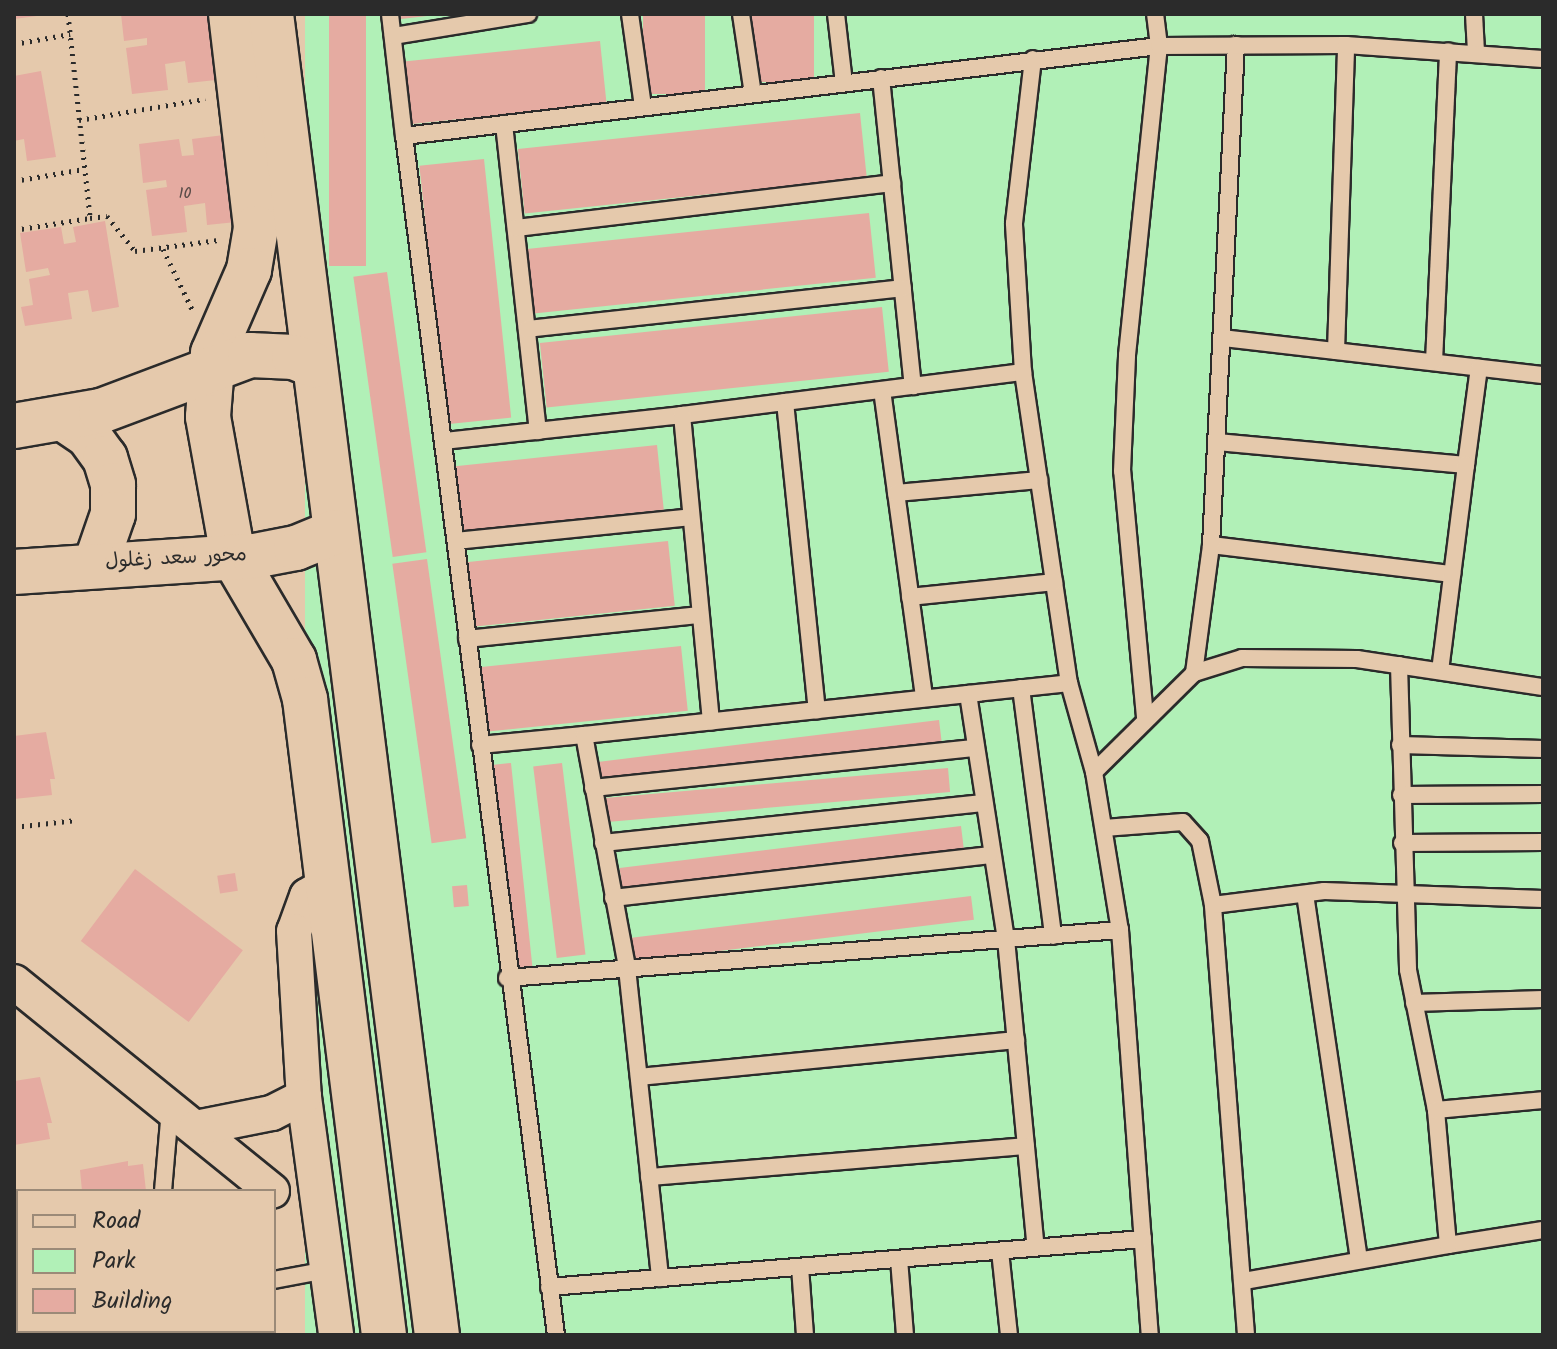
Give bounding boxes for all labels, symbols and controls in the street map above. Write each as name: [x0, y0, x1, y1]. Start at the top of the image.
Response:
house number: 10: [178, 184, 192, 204]
street label: محور سعد زغلول: [105, 543, 247, 575]
legend: [16, 1189, 276, 1333]
text: Road: [92, 1202, 140, 1241]
text: Park: [92, 1242, 136, 1281]
text: Building: [92, 1282, 172, 1321]

